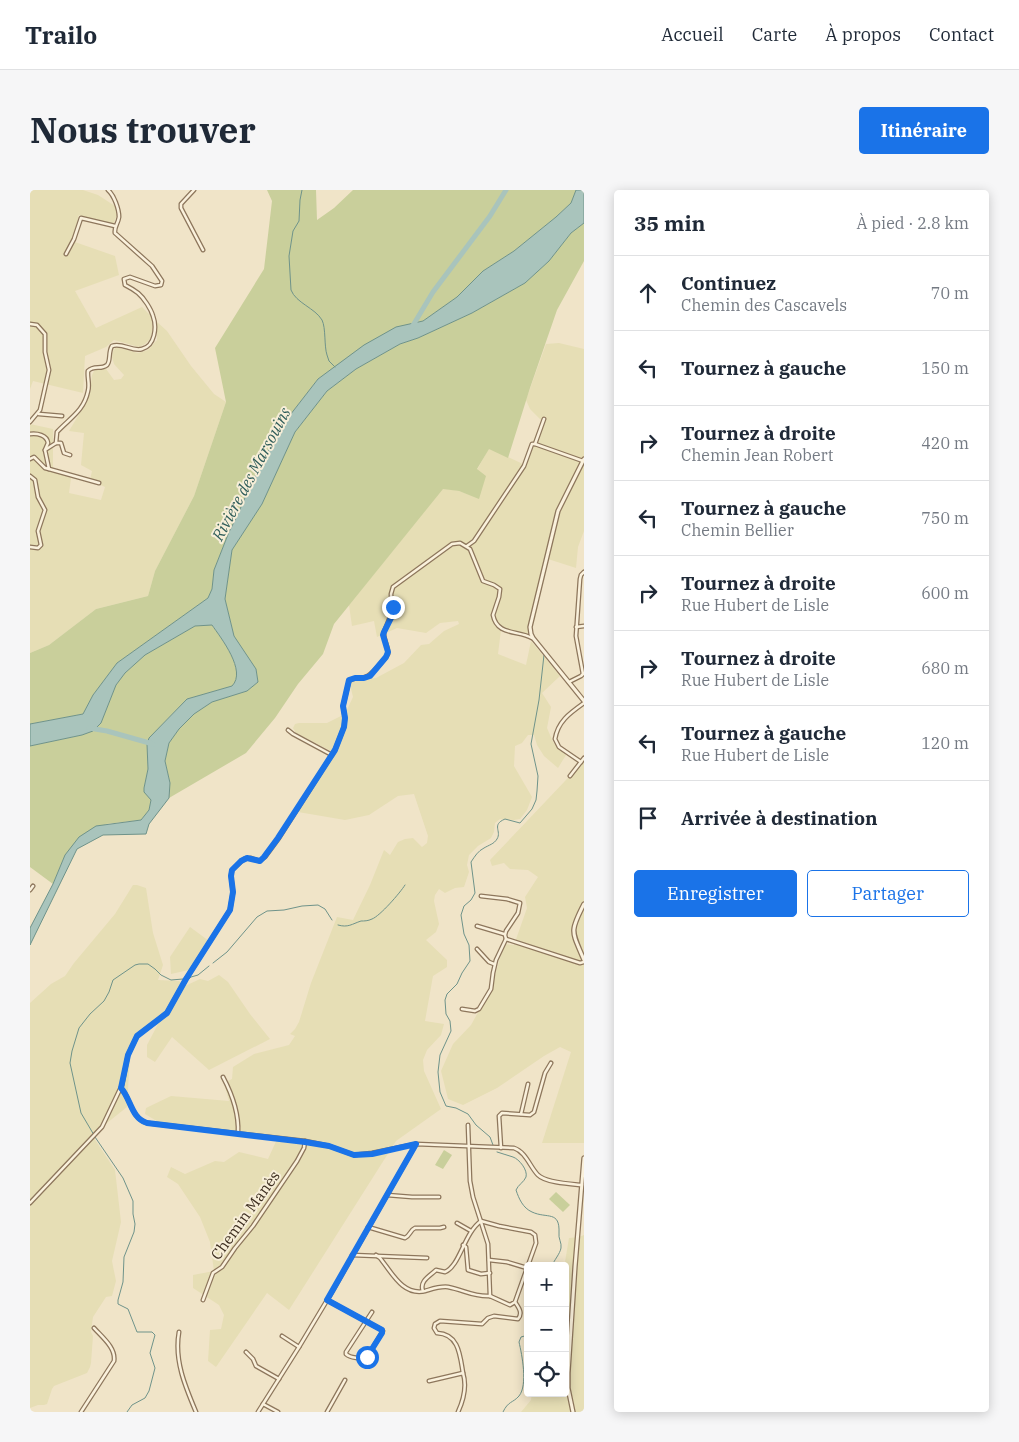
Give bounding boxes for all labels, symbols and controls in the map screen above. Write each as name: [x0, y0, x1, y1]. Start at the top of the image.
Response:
text: Trailo: [25, 19, 97, 51]
text: Accueil: [661, 23, 724, 46]
text: Carte: [752, 23, 797, 46]
text: À propos: [825, 23, 901, 46]
text: Contact: [929, 23, 994, 46]
text: Nous trouver: [30, 107, 256, 153]
button: Itinéraire: [859, 107, 989, 154]
text: 35 min: [634, 209, 705, 237]
text: À pied · 2.8 km: [857, 213, 969, 233]
text: Continuez: [681, 271, 776, 295]
icon: ahead: [634, 279, 662, 307]
text: 70 m: [931, 283, 969, 303]
text: Chemin des Cascavels: [681, 295, 847, 315]
icon: left: [634, 354, 662, 382]
text: Tournez à gauche: [681, 356, 846, 380]
text: 150 m: [921, 358, 969, 378]
water label: Rivière des Marsouins: [207, 404, 295, 545]
text: Tournez à droite: [681, 421, 836, 445]
icon: right: [634, 429, 662, 457]
text: 420 m: [921, 433, 969, 453]
text: Chemin Jean Robert: [681, 445, 833, 465]
text: Tournez à gauche: [681, 496, 846, 520]
icon: left: [634, 504, 662, 532]
text: 750 m: [921, 508, 969, 528]
text: Chemin Bellier: [681, 520, 794, 540]
text: Tournez à droite: [681, 571, 836, 595]
icon: right: [634, 579, 662, 607]
text: 600 m: [921, 583, 969, 603]
text: Rue Hubert de Lisle: [681, 595, 829, 615]
route end: [382, 596, 405, 619]
text: Tournez à droite: [681, 646, 836, 670]
icon: right: [634, 654, 662, 682]
text: 680 m: [921, 658, 969, 678]
text: Rue Hubert de Lisle: [681, 670, 829, 690]
text: Tournez à gauche: [681, 721, 846, 745]
icon: left: [634, 729, 662, 757]
text: 120 m: [921, 733, 969, 753]
text: Rue Hubert de Lisle: [681, 745, 829, 765]
icon: arrive: [634, 804, 662, 832]
text: Arrivée à destination: [681, 806, 878, 830]
button: Enregistrer: [634, 870, 797, 917]
button: Partager: [807, 870, 969, 917]
street label: Chemin Manès: [206, 1167, 284, 1263]
map controls: [524, 1262, 569, 1397]
button: +: [524, 1262, 569, 1307]
button: −: [524, 1307, 569, 1352]
route start: [356, 1346, 379, 1369]
button: locate: [524, 1352, 569, 1397]

